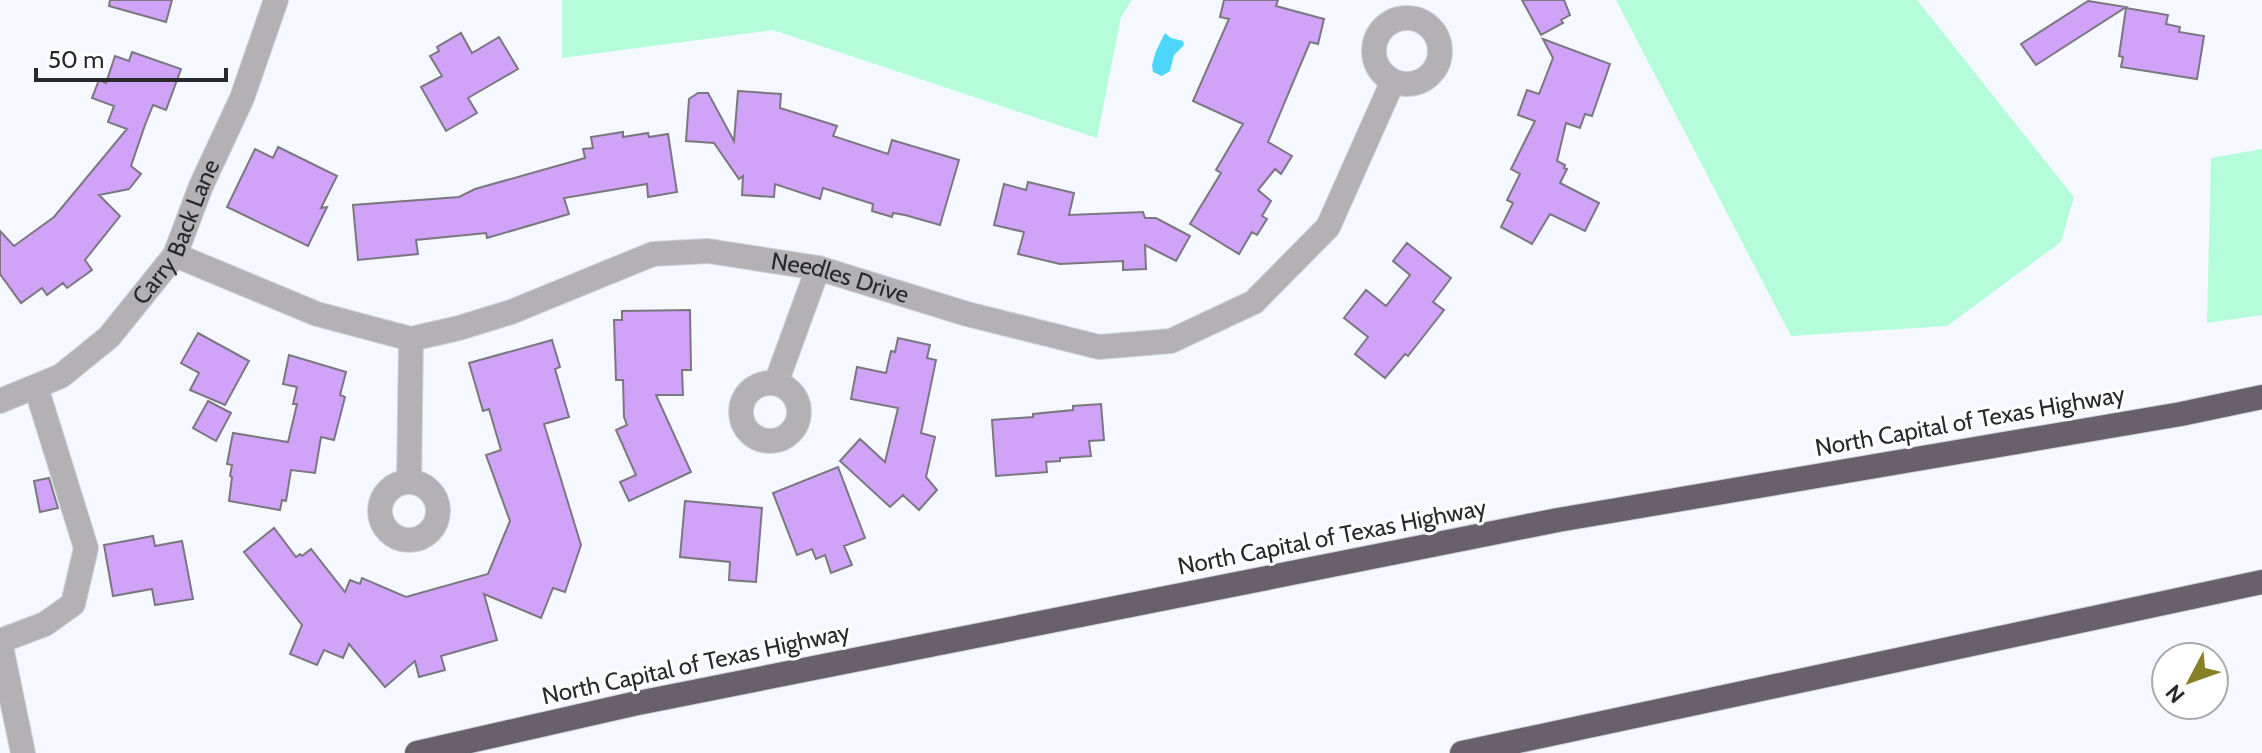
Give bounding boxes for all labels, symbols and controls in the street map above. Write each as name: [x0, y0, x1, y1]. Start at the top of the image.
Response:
scale bar: [36, 32, 226, 82]
text: 50 m: [48, 45, 104, 74]
street label: Carry Back Lane: [126, 154, 225, 310]
street label: Needles Drive: [769, 246, 913, 309]
street label: North Capital of Texas Highway: [1813, 379, 2127, 462]
street label: North Capital of Texas Highway: [1175, 492, 1489, 581]
street label: North Capital of Texas Highway: [539, 617, 852, 710]
north arrow: [2150, 641, 2230, 721]
text: N: [2160, 679, 2191, 709]

